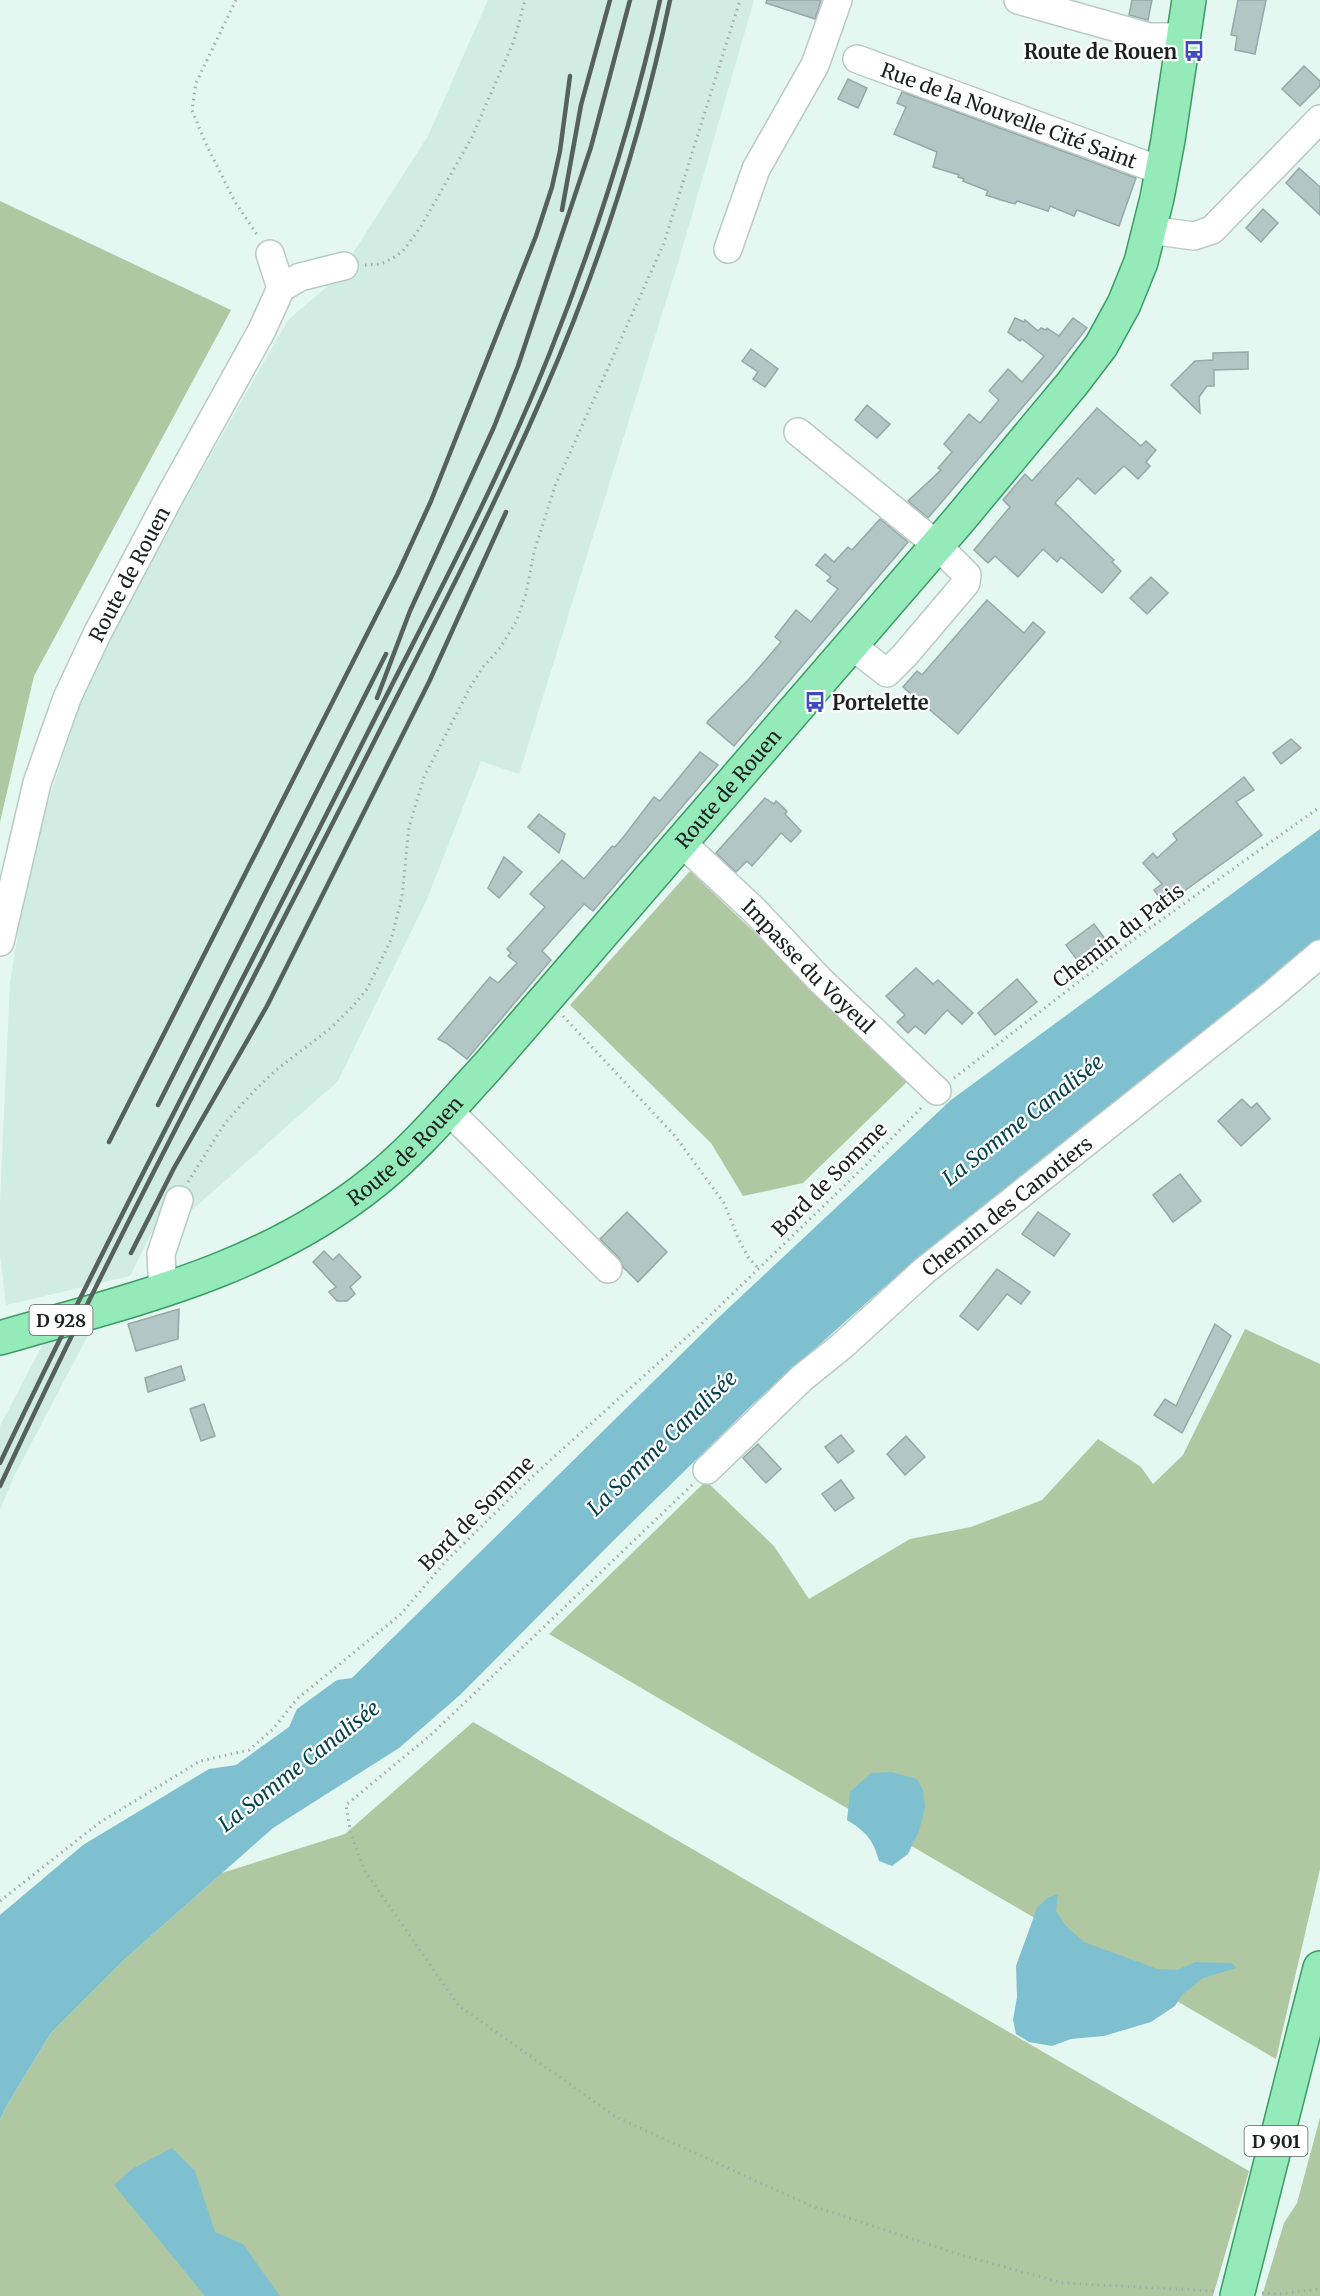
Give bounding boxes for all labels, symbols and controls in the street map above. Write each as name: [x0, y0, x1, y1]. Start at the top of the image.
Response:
place label: Route de Rouen: [1024, 39, 1177, 64]
bus stop icon: Route de Rouen: [1182, 39, 1206, 63]
street label: Rue de la Nouvelle Cité Saint: [878, 56, 1141, 173]
street label: Route de Rouen: [83, 502, 175, 646]
bus stop icon: Portelette: [803, 690, 827, 714]
place label: Portelette: [832, 690, 929, 715]
street label: Route de Rouen: [669, 723, 786, 853]
street label: Chemin du Patis: [1048, 878, 1188, 992]
street label: Impasse du Voyeul: [737, 893, 880, 1038]
water label: La Somme Canalisée: [937, 1048, 1109, 1192]
street label: Route de Rouen: [342, 1090, 467, 1211]
street label: Bord de Somme: [766, 1116, 892, 1242]
street label: Chemin des Canotiers: [916, 1130, 1097, 1281]
road number: D 928: [29, 1305, 92, 1335]
water label: La Somme Canalisée: [581, 1365, 743, 1521]
street label: Bord de Somme: [413, 1450, 539, 1576]
water label: La Somme Canalisée: [213, 1694, 385, 1838]
road number: D 901: [1244, 2126, 1308, 2156]

